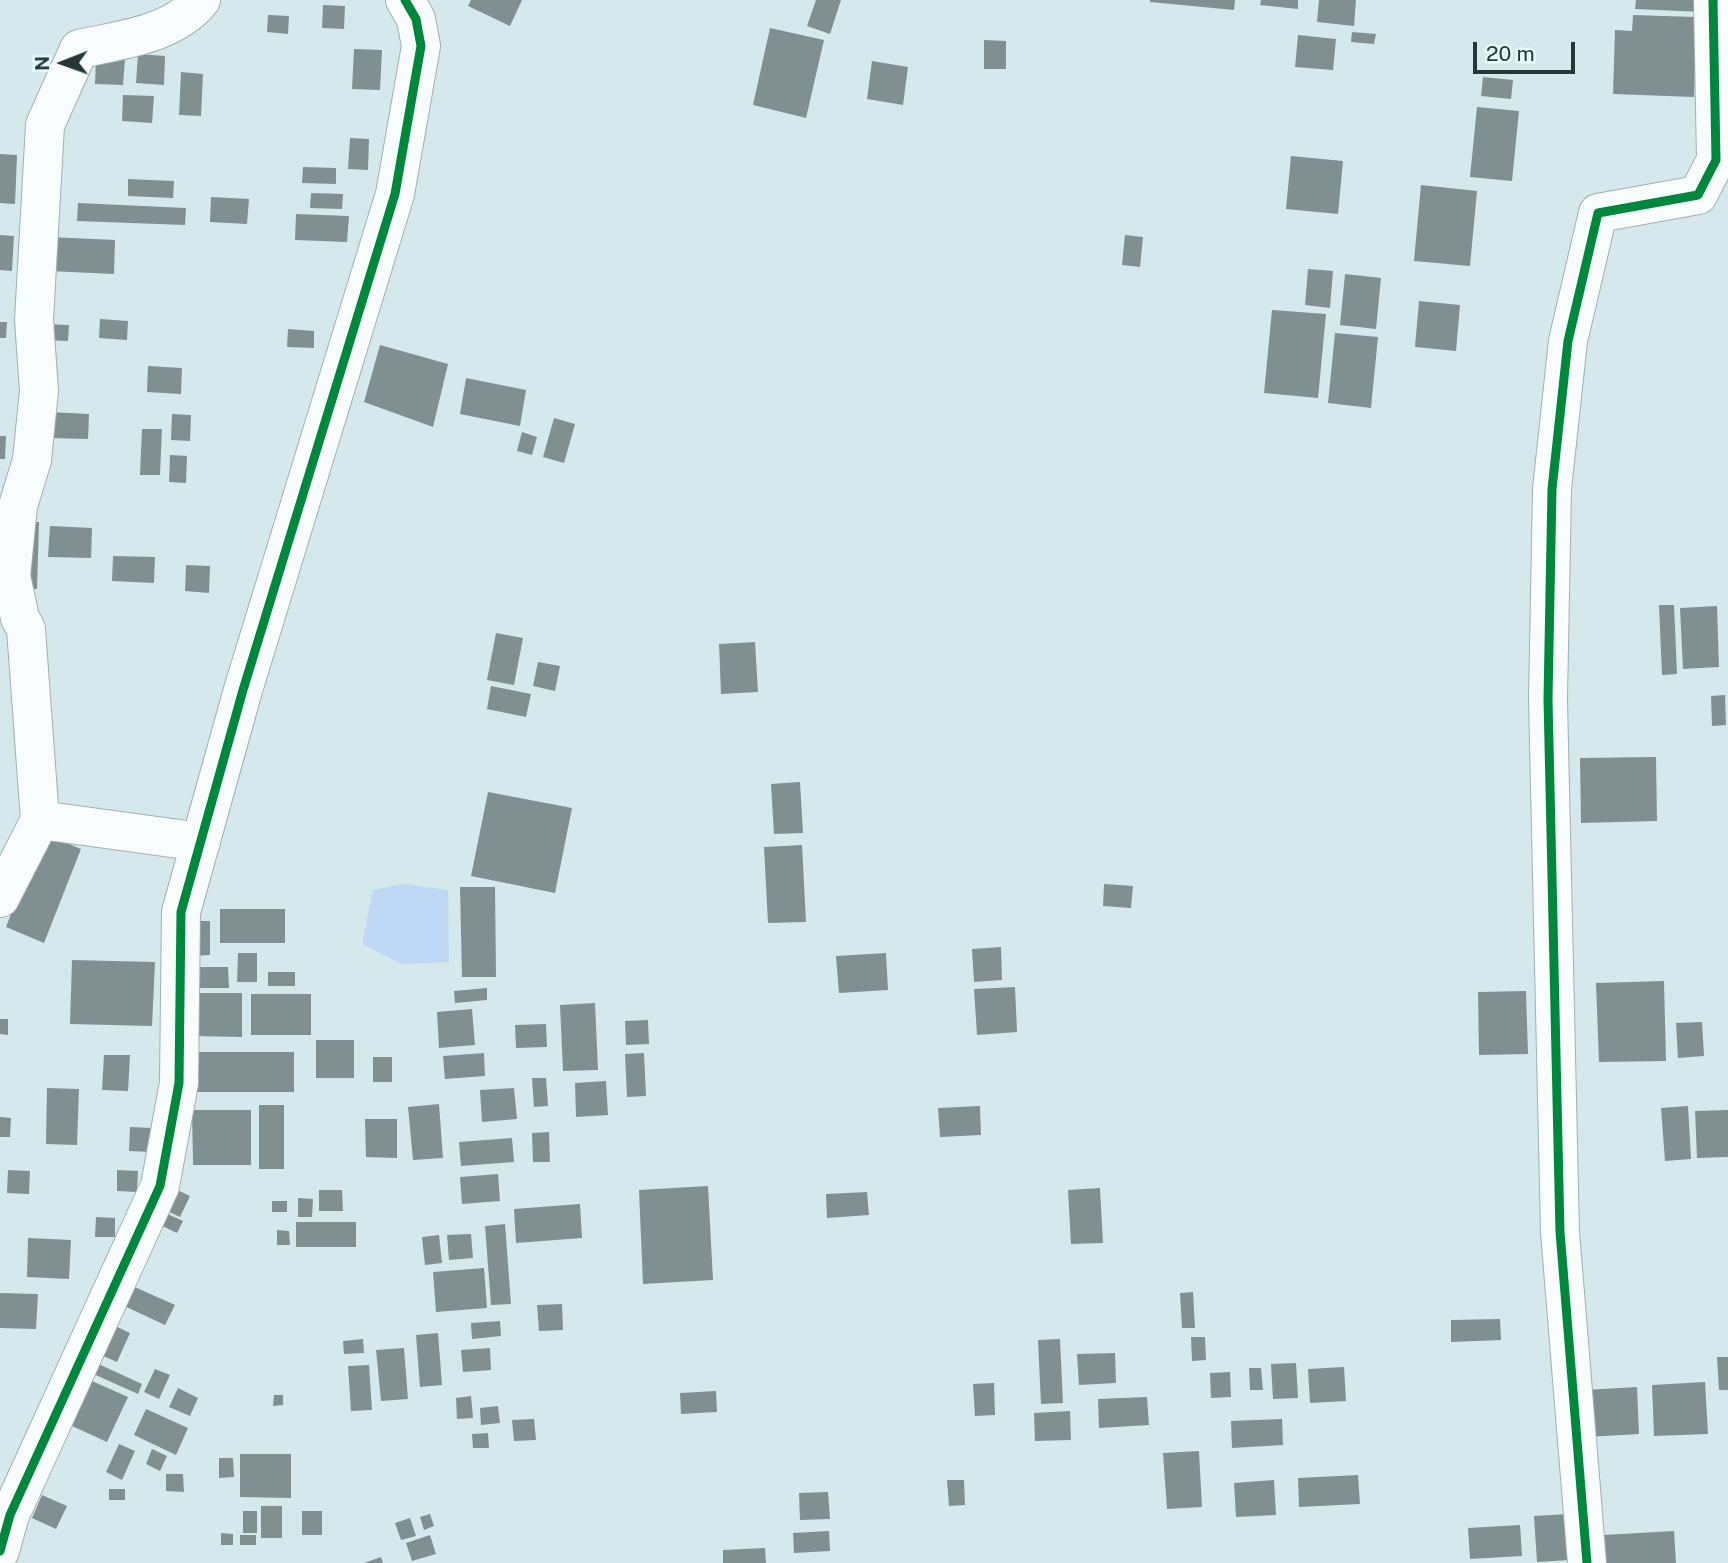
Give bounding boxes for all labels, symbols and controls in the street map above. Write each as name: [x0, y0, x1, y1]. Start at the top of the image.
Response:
north arrow: [28, 28, 98, 98]
scale bar: [1476, 28, 1578, 72]
text: 20 m: [1486, 41, 1535, 66]
text: N: [31, 56, 53, 71]

